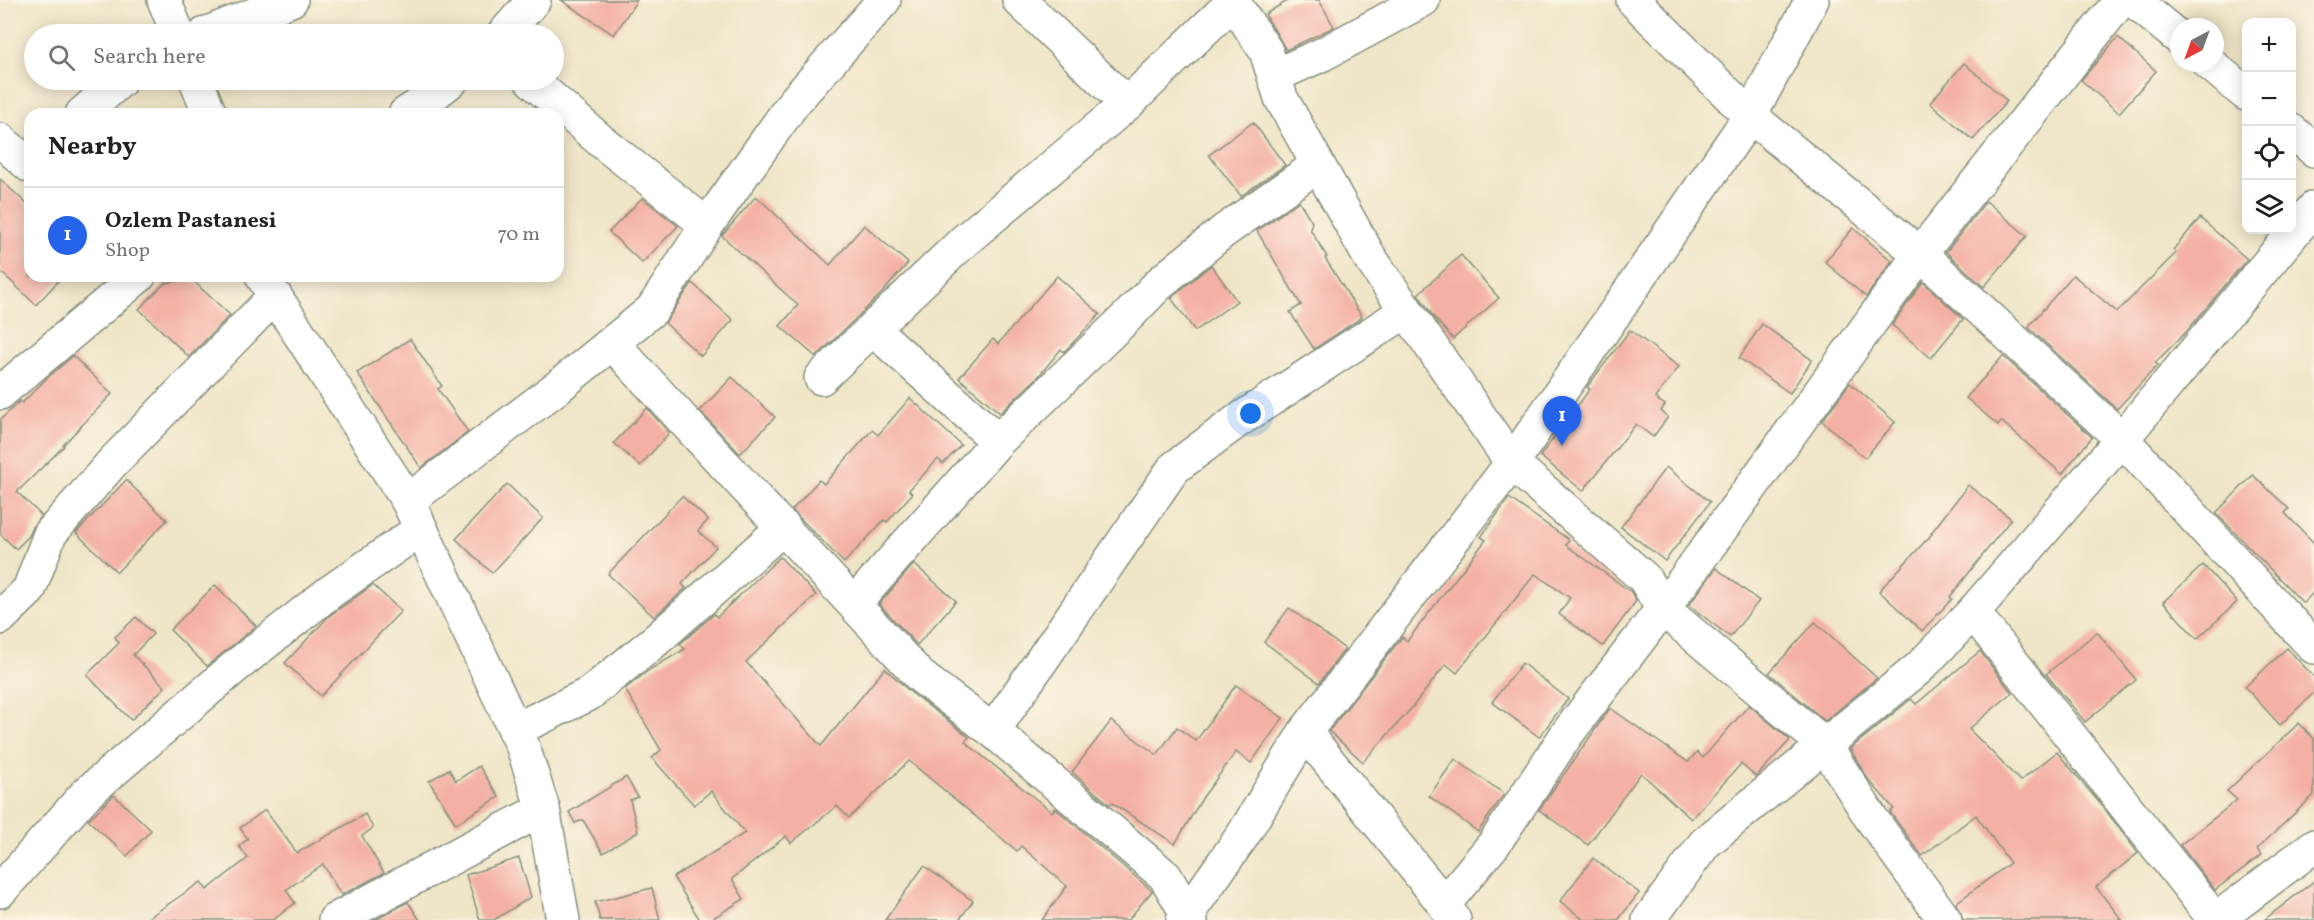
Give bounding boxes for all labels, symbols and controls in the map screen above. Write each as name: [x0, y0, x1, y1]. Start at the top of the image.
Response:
north arrow: [2170, 18, 2224, 72]
map controls: [2242, 18, 2296, 234]
button: +: [2242, 18, 2296, 72]
search box: [24, 24, 564, 90]
icon: search: [45, 41, 78, 74]
text: Search here: [93, 42, 206, 73]
button: −: [2242, 72, 2296, 126]
button: locate: [2242, 126, 2296, 180]
text: Nearby: [48, 129, 137, 165]
button: layers: [2242, 180, 2296, 234]
text: Ozlem Pastanesi: [105, 206, 276, 237]
text: 1: [63, 221, 72, 249]
text: 70 m: [497, 221, 540, 249]
text: Shop: [105, 237, 150, 265]
pin: 1: [1542, 396, 1582, 446]
your location: [1236, 399, 1265, 428]

